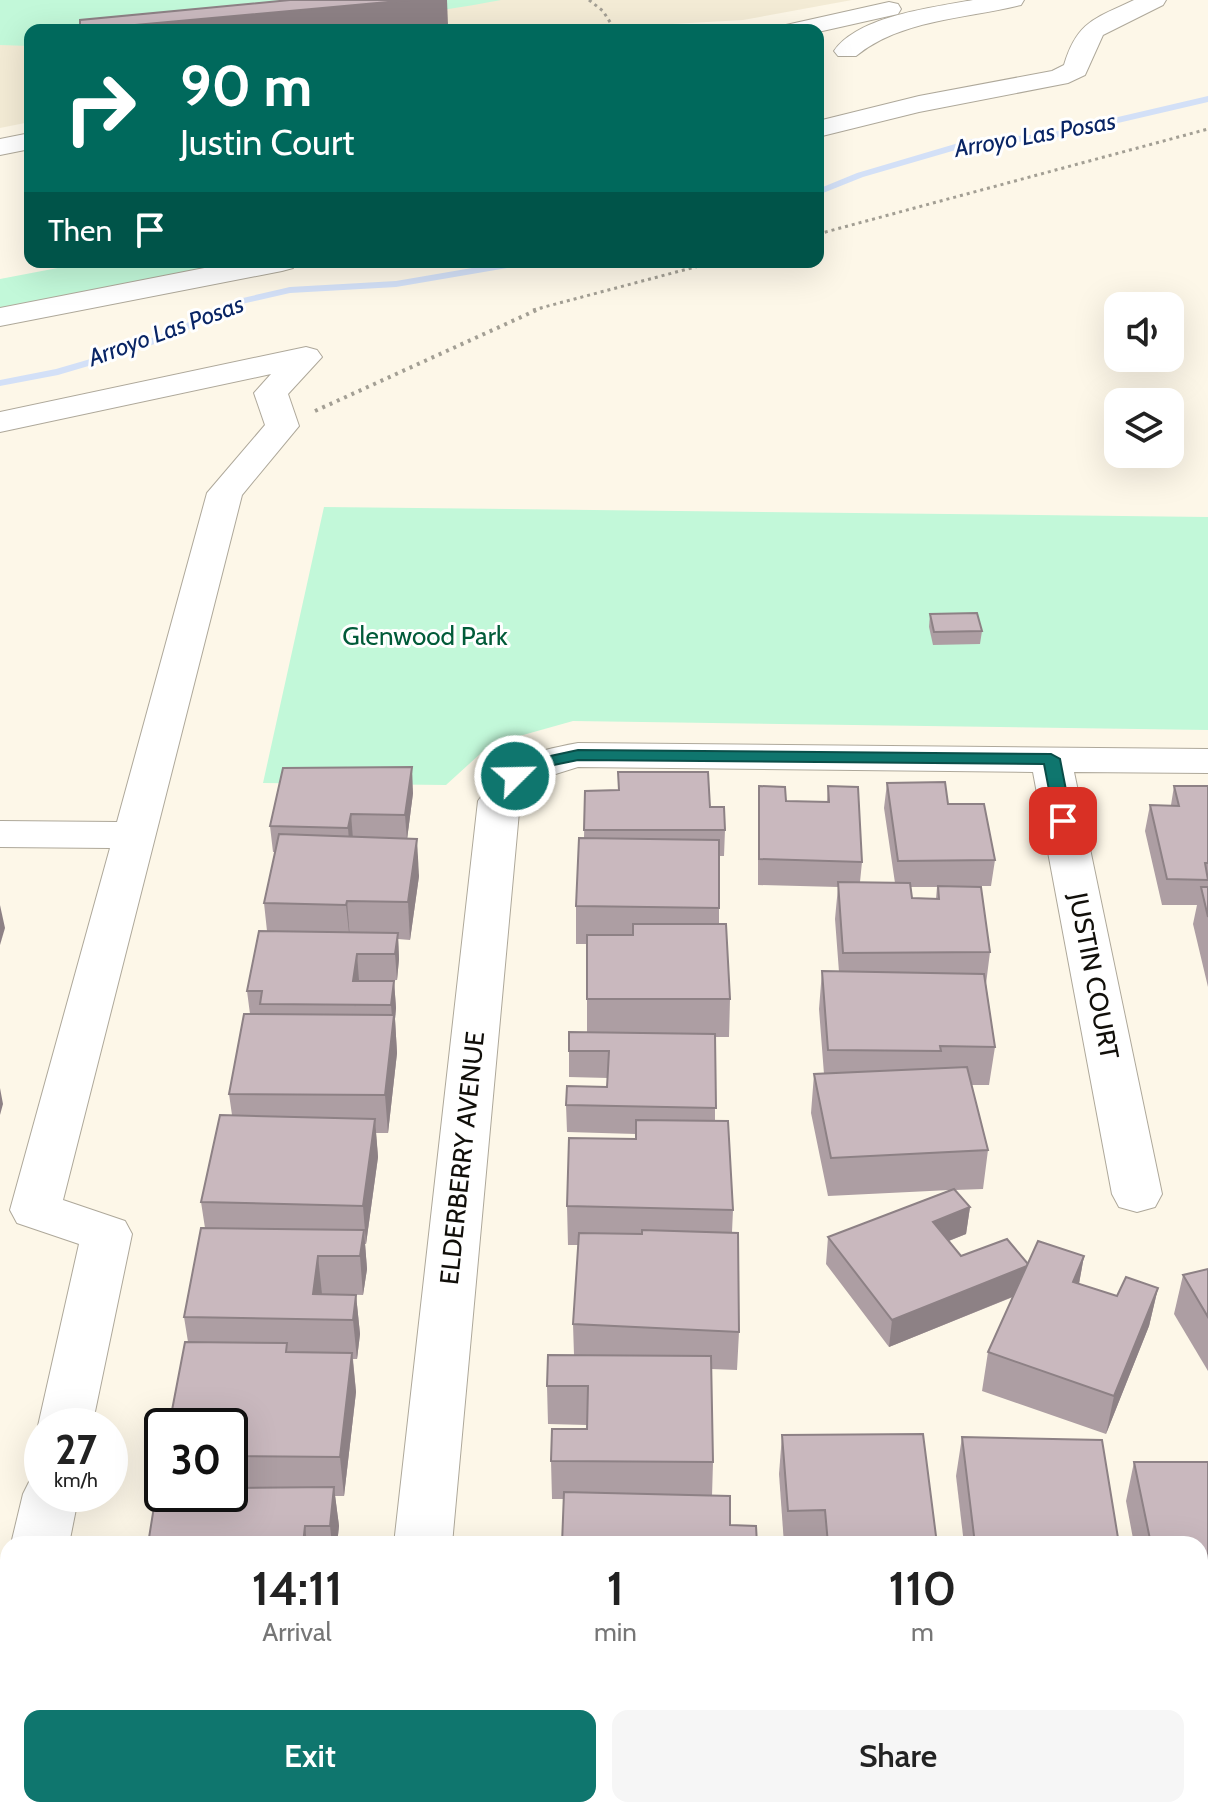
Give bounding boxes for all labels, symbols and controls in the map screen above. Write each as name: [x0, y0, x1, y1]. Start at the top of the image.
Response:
text: 90 m: [180, 52, 312, 120]
icon: right: [48, 56, 152, 160]
water label: Arroyo Las Posas: [951, 106, 1118, 163]
text: Justin Court: [180, 120, 354, 164]
icon: arrive: [128, 208, 172, 252]
text: Then: [48, 212, 112, 249]
water label: Arroyo Las Posas: [83, 289, 248, 372]
map controls: [1104, 292, 1184, 468]
button: sound: [1104, 292, 1184, 372]
button: layers: [1104, 388, 1184, 468]
park label: Glenwood Park: [342, 620, 508, 652]
position arrow: [473, 734, 557, 818]
pin: [1029, 787, 1097, 855]
icon: arrive: [1041, 799, 1085, 843]
street label: JUSTIN COURT: [1062, 889, 1126, 1062]
street label: ELDERBERRY AVENUE: [433, 1030, 491, 1286]
speed limit sign: 30: [144, 1408, 248, 1512]
text: 27: [55, 1425, 97, 1474]
text: km/h: [54, 1468, 98, 1492]
text: 14:11: [252, 1559, 342, 1617]
text: 1: [607, 1559, 624, 1617]
text: 110: [889, 1559, 956, 1617]
text: Arrival: [262, 1616, 332, 1648]
text: min: [594, 1616, 637, 1648]
text: m: [911, 1616, 934, 1648]
button: Exit: [24, 1710, 596, 1802]
button: Share: [612, 1710, 1184, 1802]

